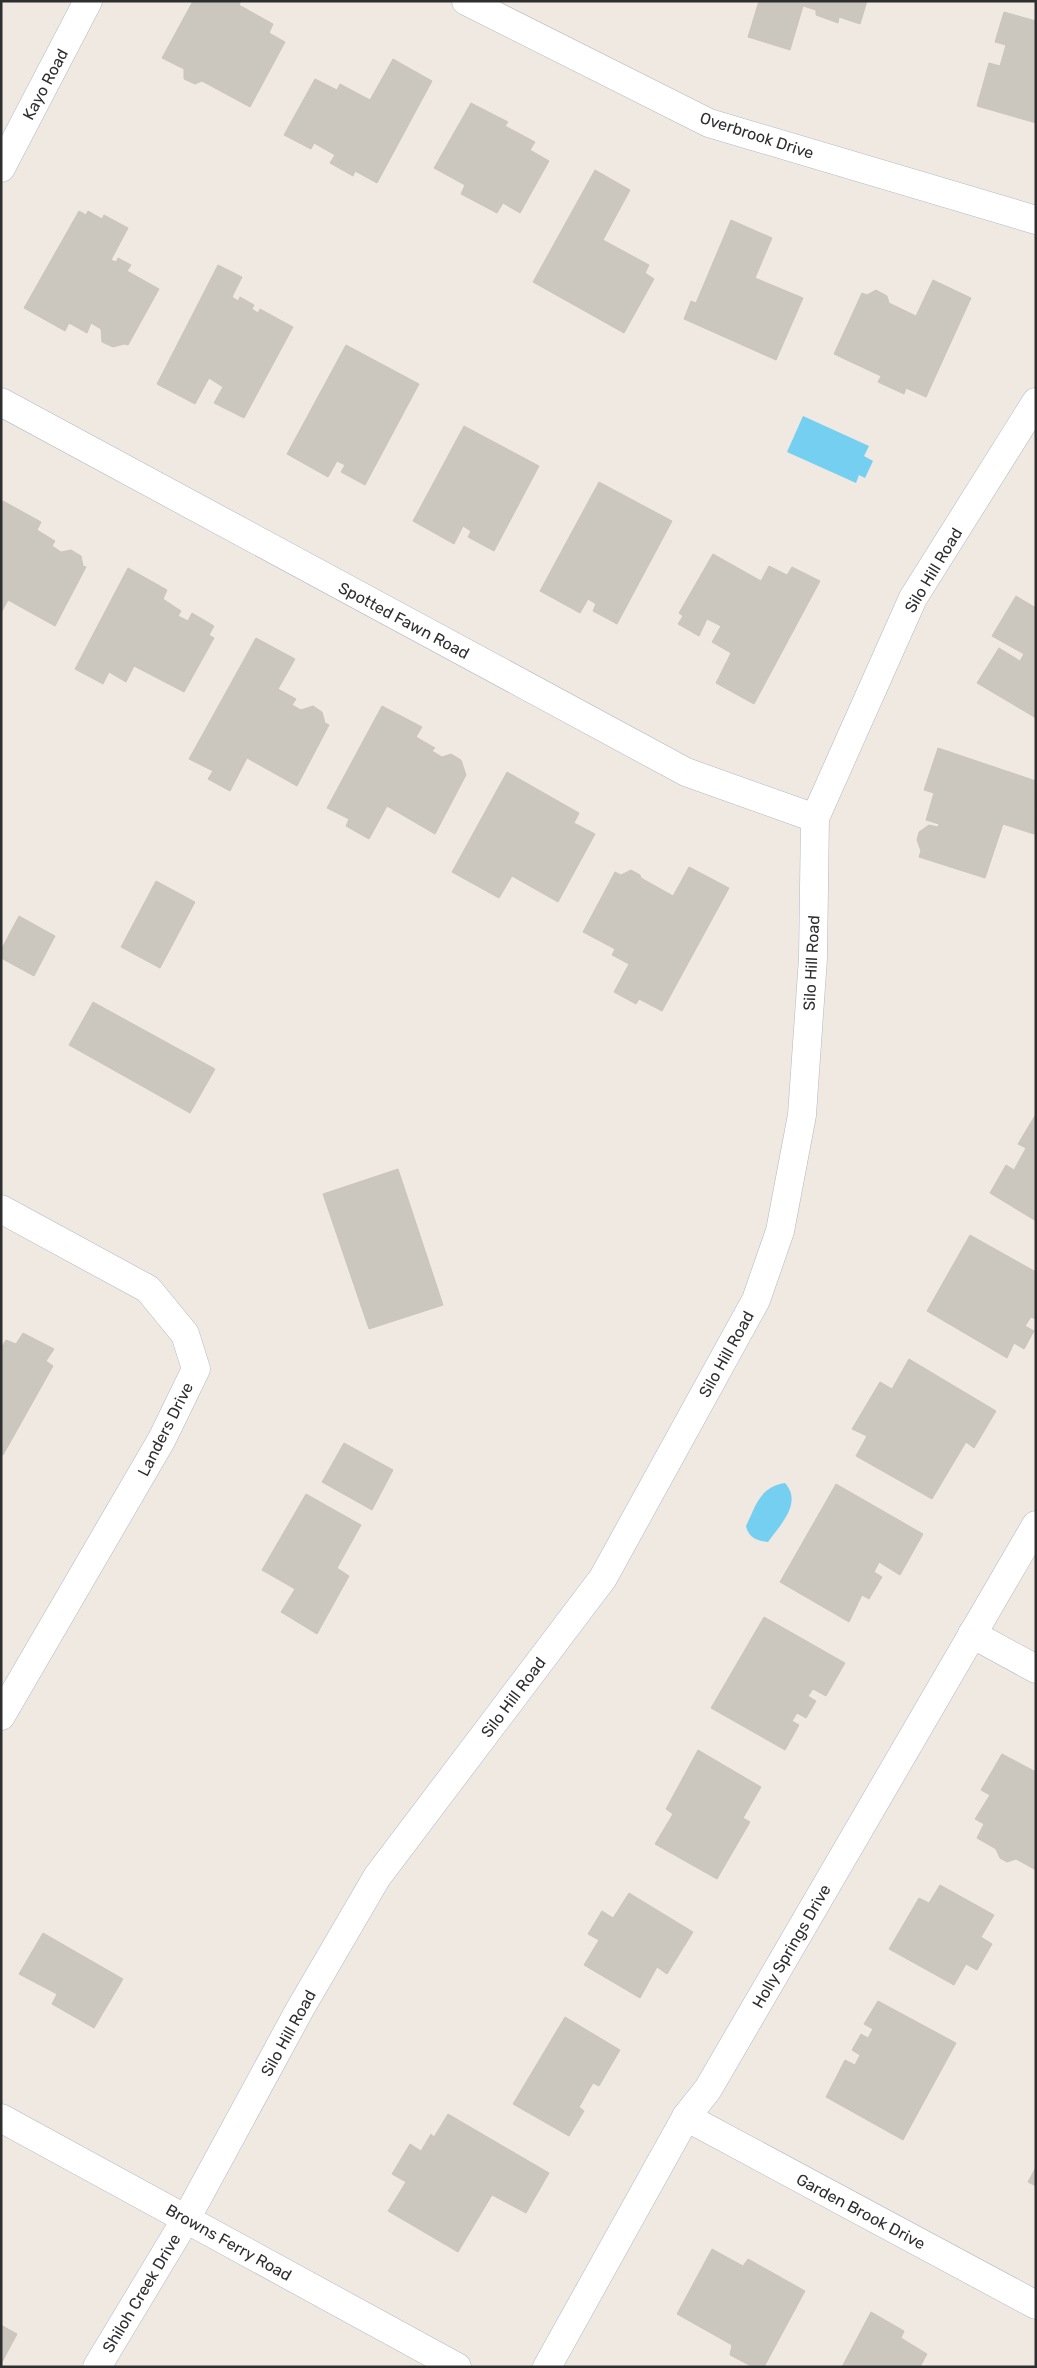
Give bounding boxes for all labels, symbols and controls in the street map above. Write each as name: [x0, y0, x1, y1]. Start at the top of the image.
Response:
street label: Kayo Road: [19, 45, 72, 123]
street label: Overbrook Drive: [697, 108, 816, 163]
street label: Silo Hill Road: [901, 524, 966, 616]
street label: Spotted Fawn Road: [335, 578, 472, 663]
street label: Silo Hill Road: [800, 915, 823, 1011]
street label: Silo Hill Road: [695, 1308, 758, 1401]
street label: Landers Drive: [134, 1379, 197, 1479]
street label: Silo Hill Road: [477, 1653, 550, 1741]
street label: Holly Springs Drive: [748, 1881, 835, 2012]
street label: Silo Hill Road: [257, 1987, 320, 2080]
street label: Garden Brook Drive: [793, 2169, 928, 2253]
street label: Browns Ferry Road: [163, 2200, 295, 2285]
street label: Shiloh Creek Drive: [98, 2230, 184, 2356]

